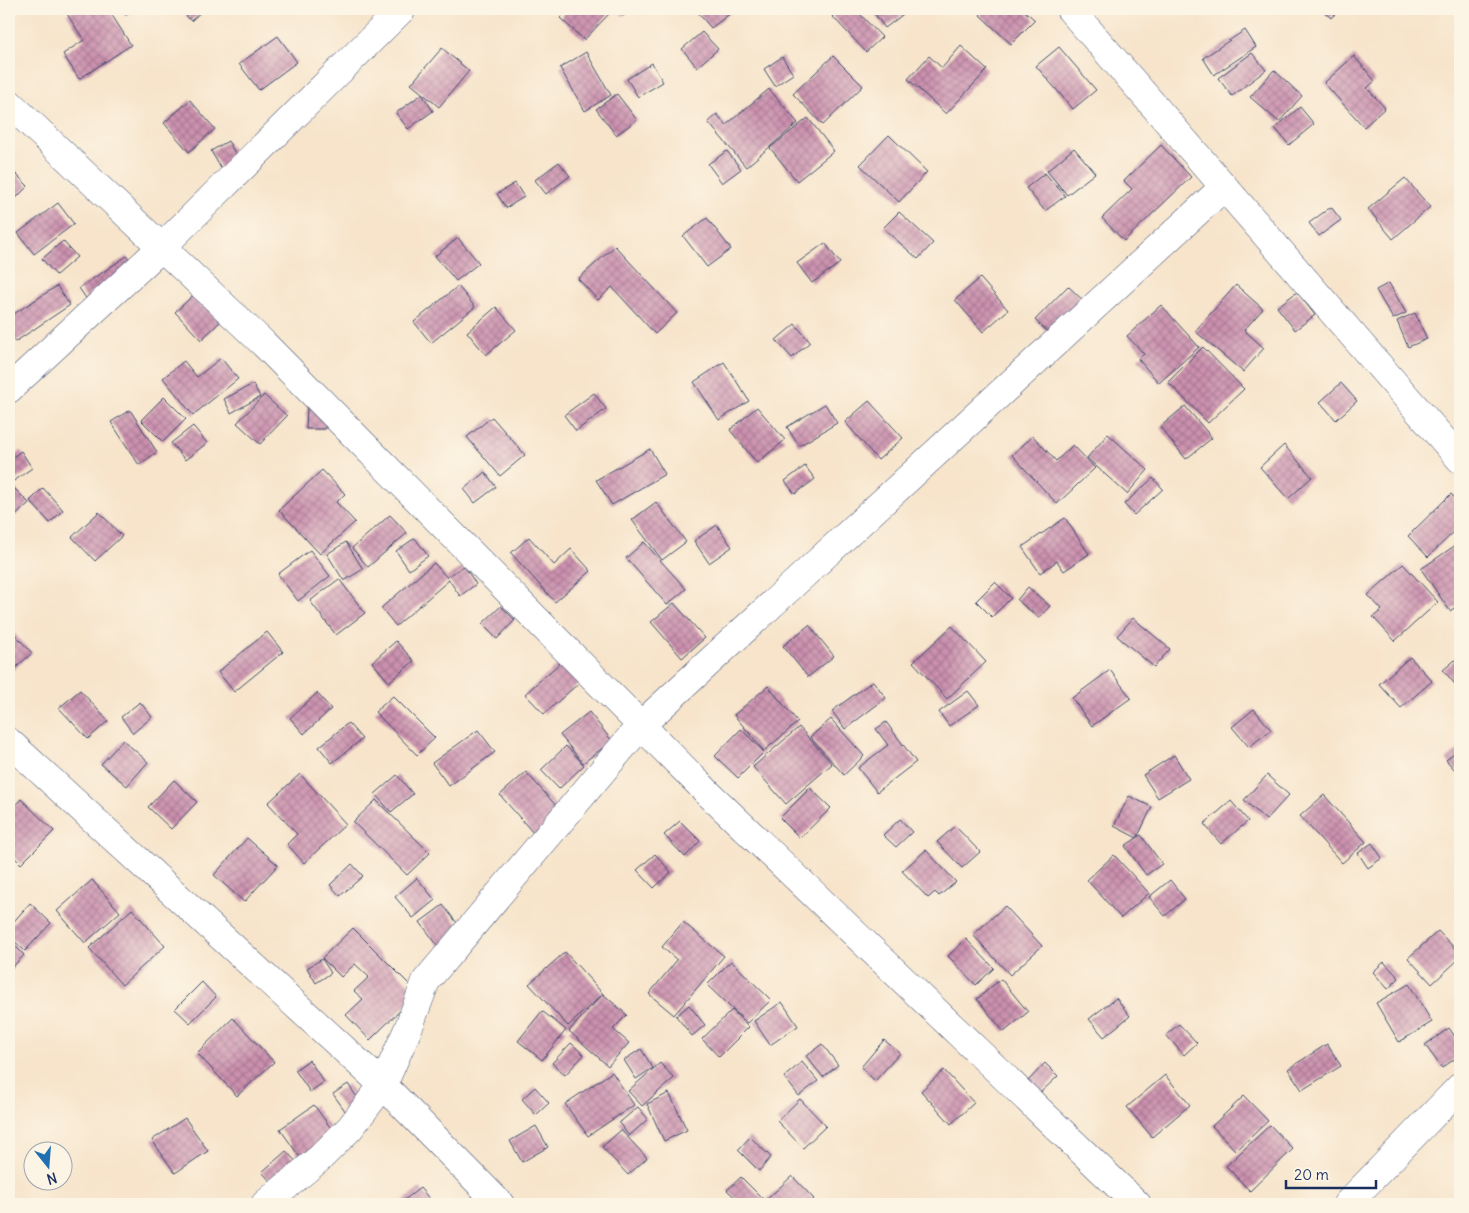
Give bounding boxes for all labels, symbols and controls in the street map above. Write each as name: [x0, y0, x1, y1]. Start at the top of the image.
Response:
north arrow: [22, 1140, 72, 1190]
scale bar: [1286, 1158, 1376, 1190]
text: 20 m: [1294, 1165, 1329, 1184]
text: N: [45, 1168, 59, 1188]

